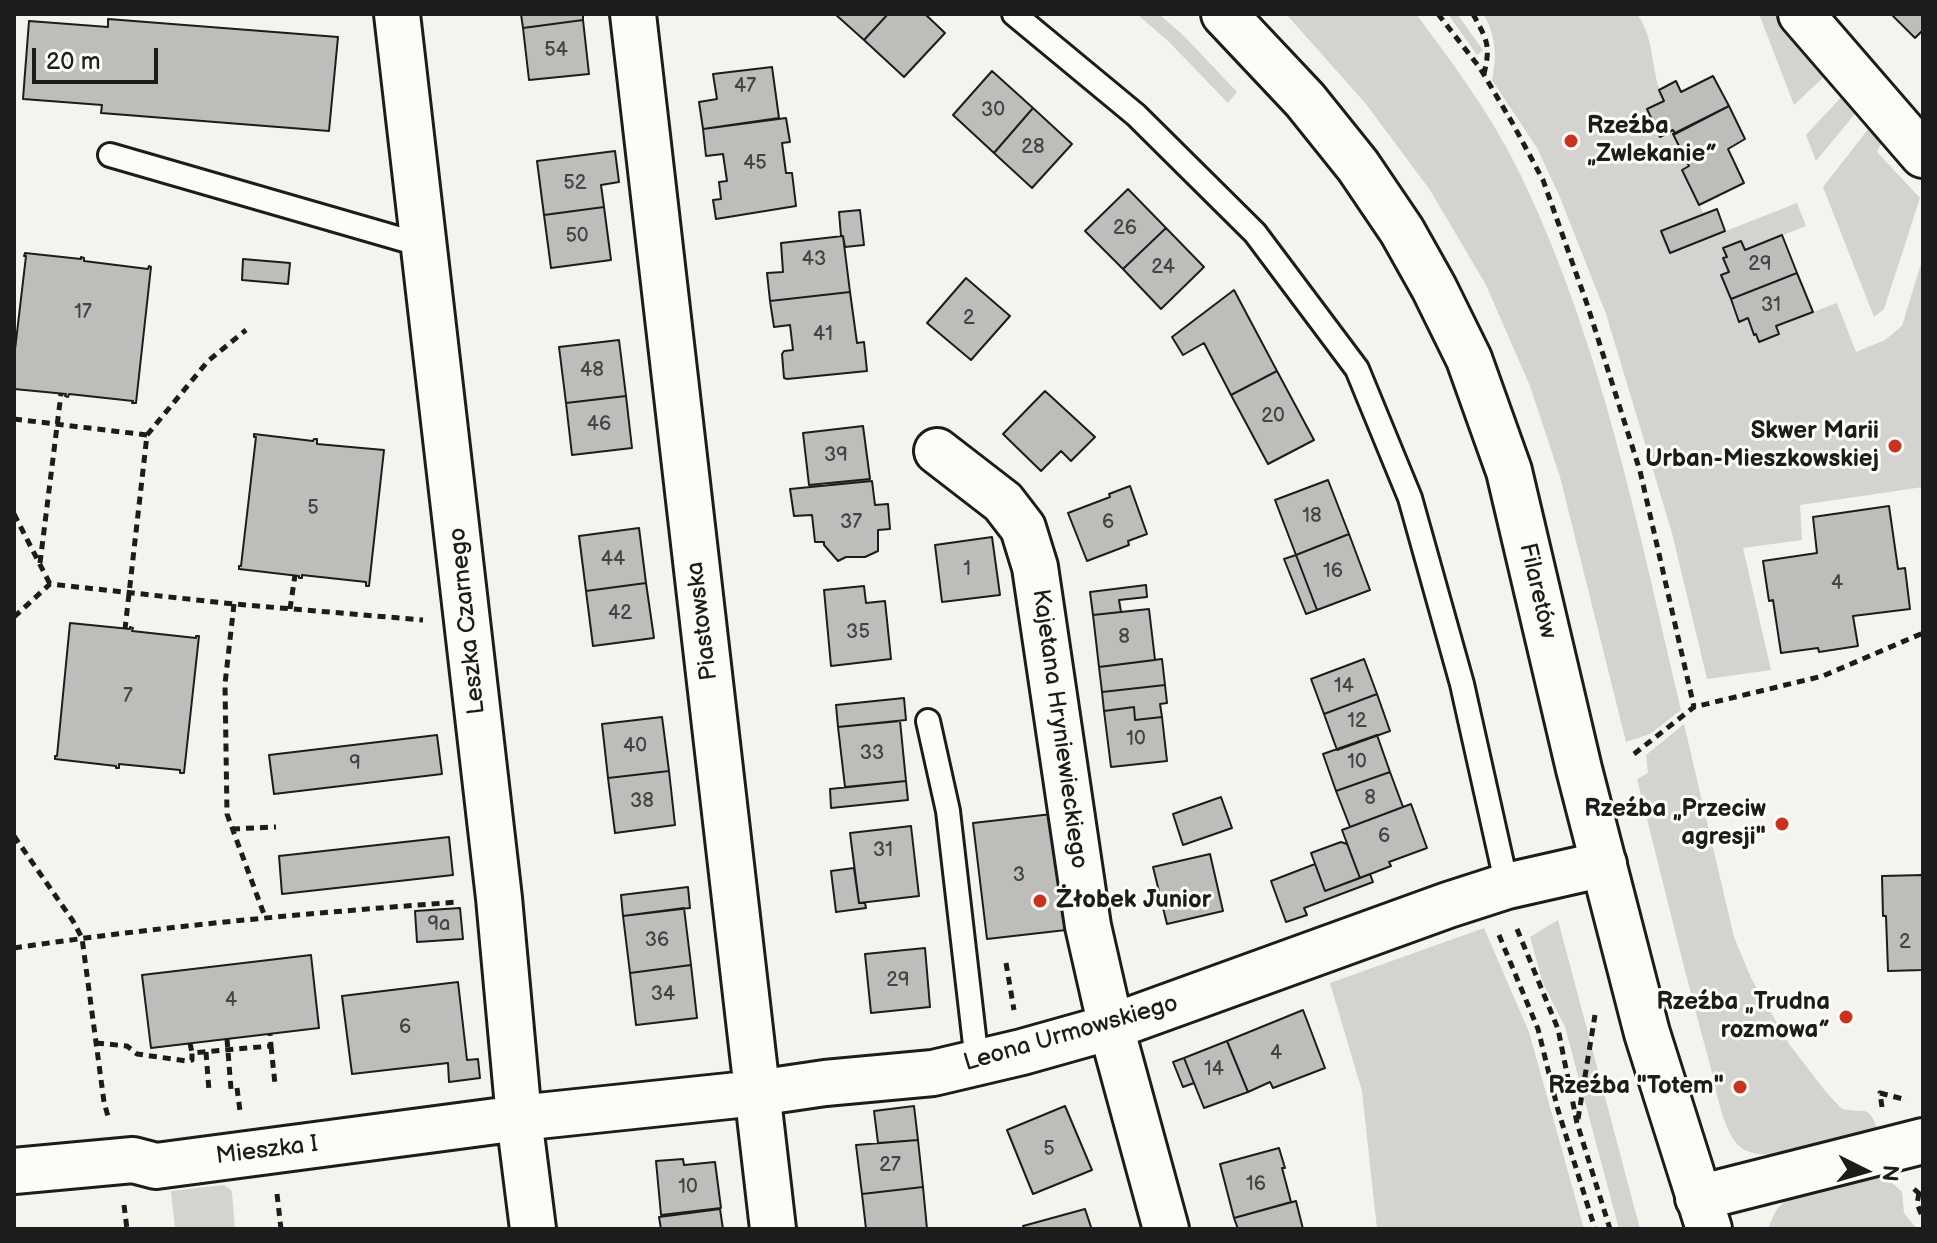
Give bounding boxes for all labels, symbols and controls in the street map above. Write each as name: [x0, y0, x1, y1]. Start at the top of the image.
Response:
scale bar: [36, 32, 162, 82]
house number: 54: [544, 39, 568, 63]
text: 20 m: [46, 47, 101, 76]
house number: 47: [734, 75, 756, 99]
house number: 30: [981, 99, 1005, 123]
place label: Rzeźba „Zwlekanie”: [1587, 113, 1717, 169]
marker: Rzeźba „Zwlekanie”: [1562, 132, 1580, 150]
house number: 28: [1021, 136, 1045, 160]
house number: 45: [743, 152, 767, 176]
house number: 52: [563, 172, 587, 196]
house number: 26: [1113, 217, 1137, 241]
house number: 50: [565, 225, 589, 249]
house number: 43: [802, 248, 826, 272]
house number: 29: [1748, 253, 1772, 277]
house number: 24: [1151, 256, 1175, 280]
house number: 31: [1761, 294, 1781, 318]
house number: 17: [74, 301, 92, 325]
house number: 2: [963, 307, 975, 331]
house number: 41: [813, 323, 833, 347]
house number: 48: [580, 359, 604, 383]
house number: 20: [1261, 405, 1285, 429]
house number: 46: [587, 413, 611, 437]
place label: Skwer Marii Urban-Mieszkowskiej: [1645, 418, 1879, 474]
marker: Skwer Marii Urban-Mieszkowskiej: [1886, 437, 1904, 455]
house number: 39: [824, 444, 848, 468]
house number: 5: [307, 497, 319, 521]
house number: 18: [1302, 505, 1322, 529]
house number: 37: [840, 511, 862, 535]
house number: 6: [1102, 511, 1114, 535]
street label: Leszka Czarnego: [444, 526, 492, 716]
street label: Filaretów: [1512, 540, 1562, 642]
house number: 44: [601, 548, 625, 572]
house number: 1: [963, 558, 971, 582]
street label: Piastowska: [681, 560, 725, 682]
house number: 16: [1323, 560, 1343, 584]
house number: 4: [1831, 572, 1843, 596]
street label: Kajetana Hryniewieckiego: [1025, 587, 1093, 871]
house number: 42: [608, 602, 632, 626]
house number: 35: [846, 621, 870, 645]
house number: 8: [1118, 626, 1130, 650]
house number: 14: [1334, 675, 1354, 699]
house number: 7: [123, 685, 133, 709]
house number: 12: [1347, 710, 1367, 734]
house number: 10: [1126, 728, 1146, 752]
house number: 40: [623, 735, 647, 759]
house number: 33: [860, 742, 884, 766]
house number: 10: [1347, 751, 1367, 775]
house number: 9: [349, 752, 361, 776]
house number: 8: [1364, 787, 1376, 811]
house number: 38: [630, 790, 654, 814]
place label: Rzeźba „Przeciw agresji": [1584, 796, 1766, 852]
marker: Rzeźba „Przeciw agresji": [1773, 815, 1791, 833]
house number: 6: [1378, 825, 1390, 849]
house number: 31: [873, 839, 893, 863]
house number: 3: [1013, 864, 1025, 888]
place label: Żłobek Junior: [1056, 887, 1211, 915]
marker: Żłobek Junior: [1031, 892, 1049, 910]
house number: 9a: [428, 913, 450, 937]
house number: 36: [645, 929, 669, 953]
house number: 2: [1899, 931, 1911, 955]
house number: 29: [886, 969, 910, 993]
house number: 34: [651, 983, 675, 1007]
house number: 4: [225, 989, 237, 1013]
place label: Rzeźba „Trudna rozmowa”: [1656, 989, 1830, 1045]
street label: Leona Urmowskiego: [961, 990, 1181, 1078]
marker: Rzeźba „Trudna rozmowa”: [1837, 1008, 1855, 1026]
house number: 6: [399, 1016, 411, 1040]
house number: 4: [1270, 1042, 1282, 1066]
house number: 14: [1204, 1058, 1224, 1082]
place label: Rzeźba "Totem": [1548, 1073, 1724, 1101]
marker: Rzeźba "Totem": [1731, 1078, 1749, 1096]
street label: Mieszka I: [214, 1130, 320, 1172]
north arrow: [1825, 1131, 1905, 1211]
house number: 5: [1043, 1138, 1055, 1162]
house number: 27: [879, 1154, 901, 1178]
text: N: [1875, 1164, 1904, 1183]
house number: 16: [1246, 1173, 1266, 1197]
house number: 10: [678, 1176, 698, 1200]

